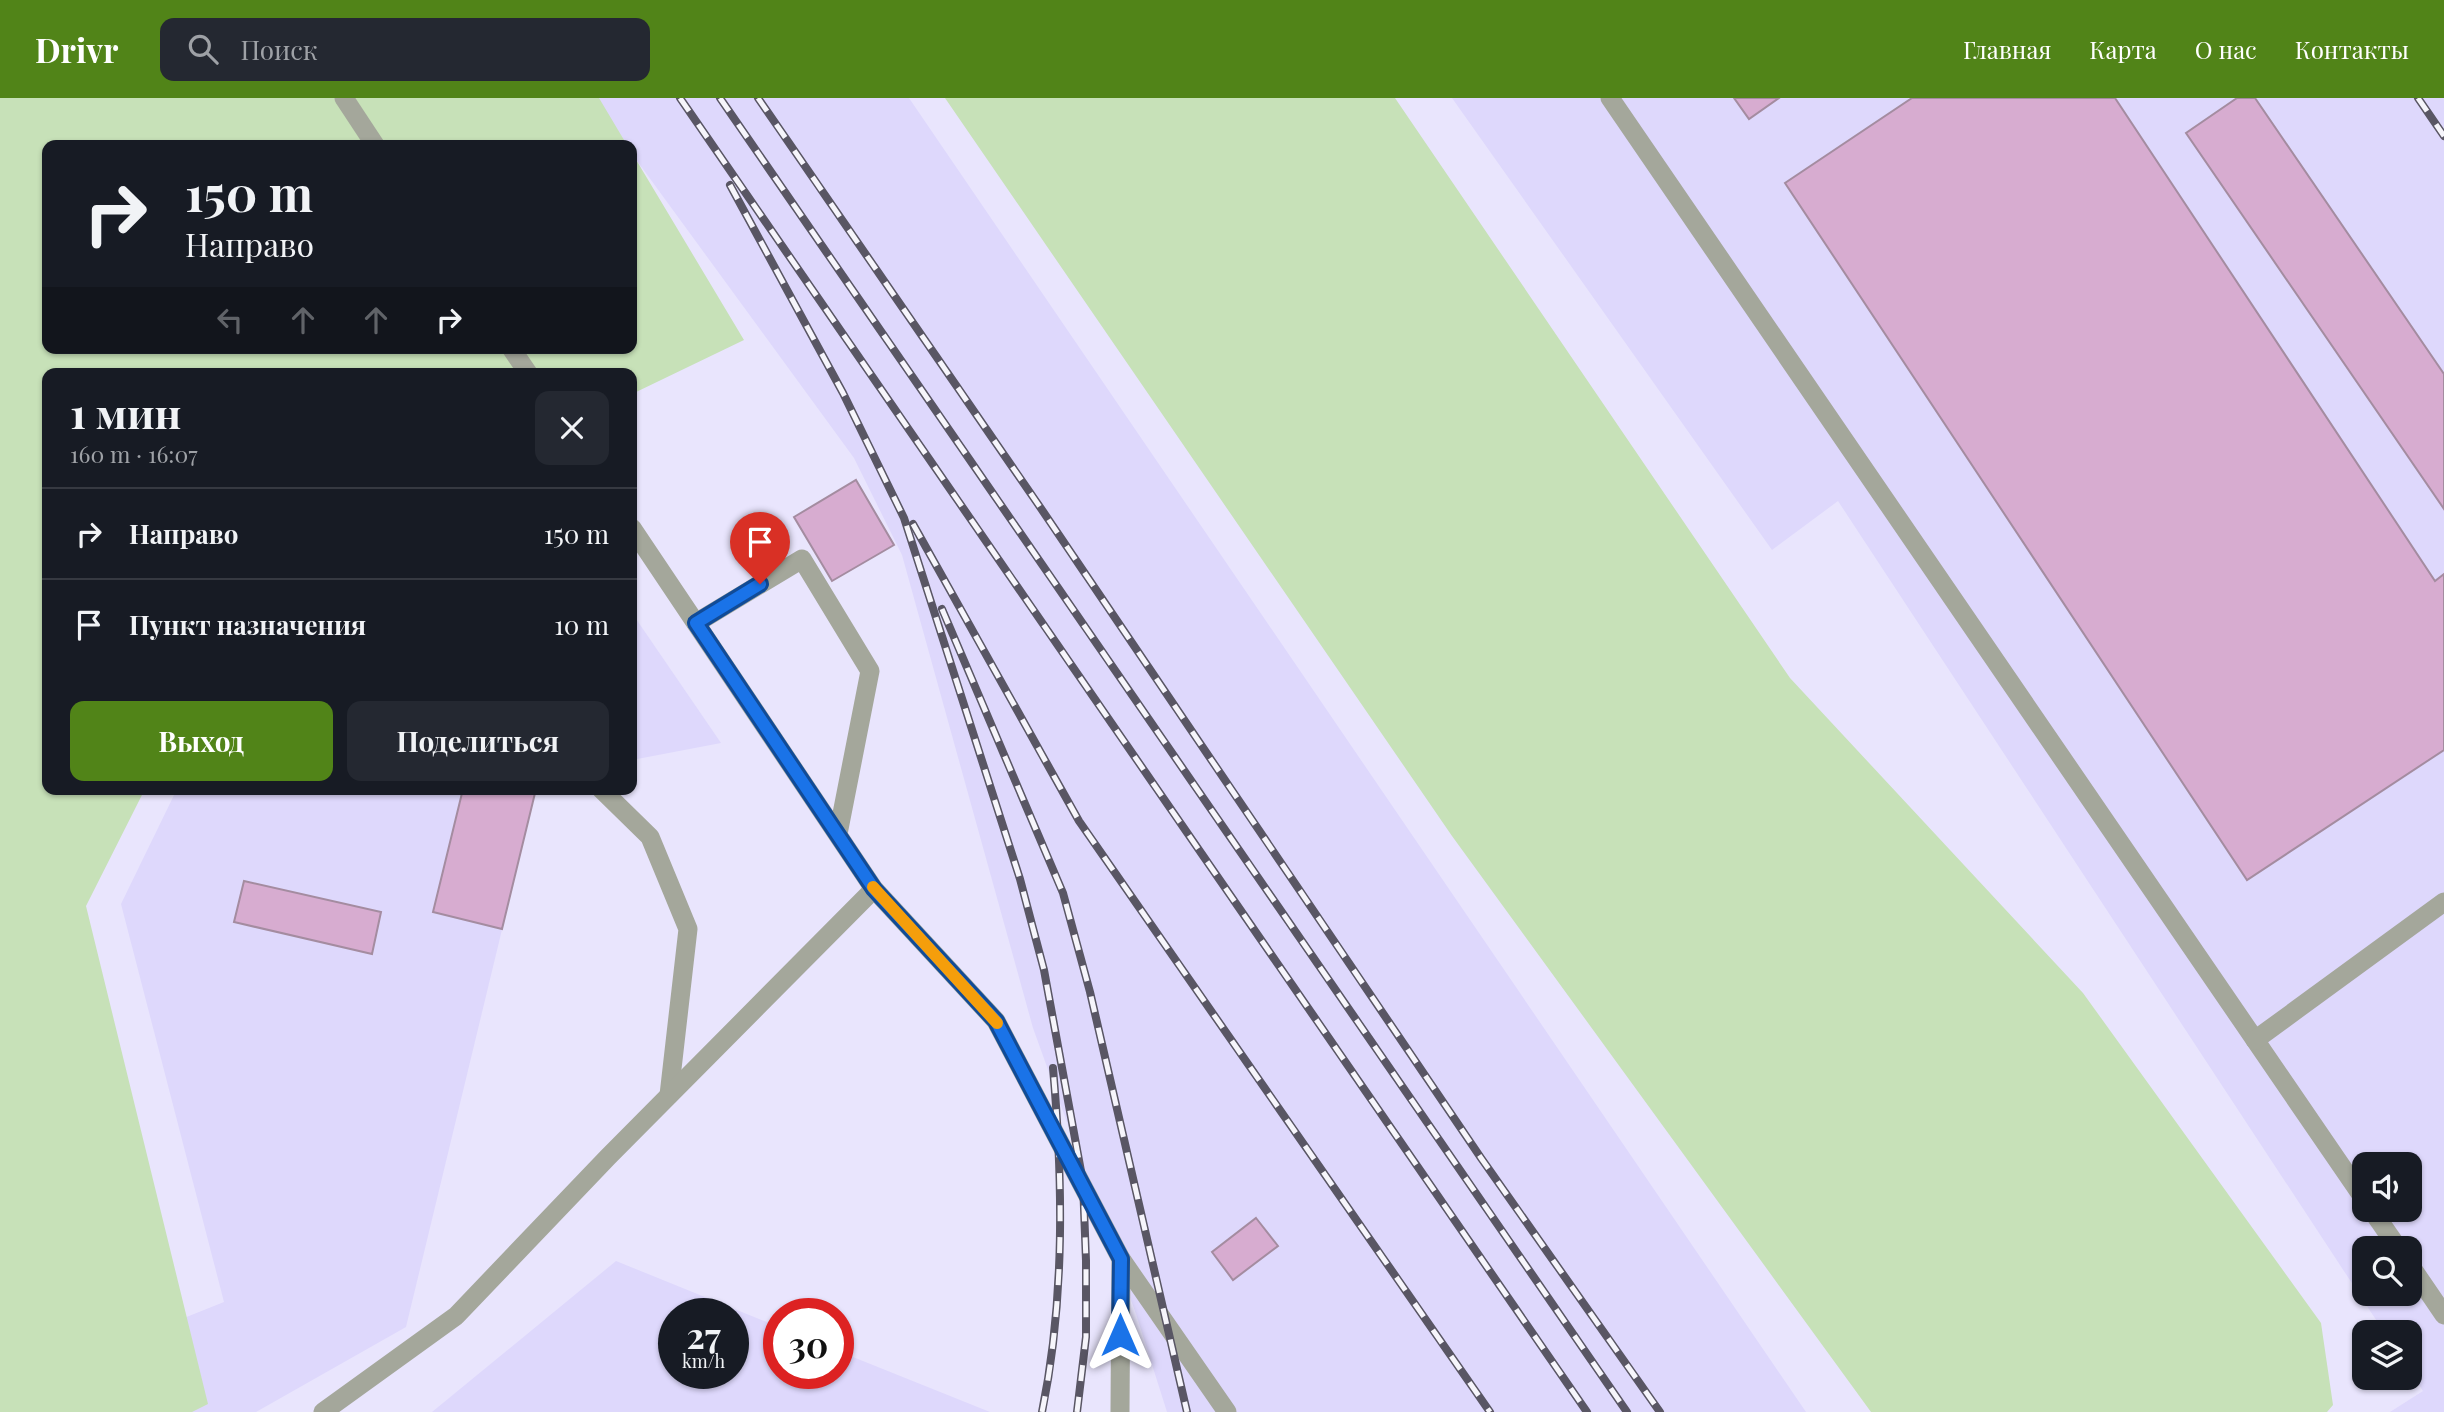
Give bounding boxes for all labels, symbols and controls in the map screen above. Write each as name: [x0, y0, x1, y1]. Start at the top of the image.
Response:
search box: [160, 18, 650, 81]
text: Drivr: [35, 27, 118, 71]
icon: search: [184, 30, 222, 68]
text: Поиск: [240, 32, 318, 67]
text: Главная: [1963, 33, 2051, 65]
text: Карта: [2089, 33, 2157, 65]
text: О нас: [2195, 33, 2257, 65]
text: Контакты: [2295, 33, 2409, 65]
text: 150 m: [185, 159, 313, 224]
icon: right: [70, 168, 161, 259]
text: Направо: [185, 222, 314, 265]
icon: left: [211, 301, 249, 339]
icon: ahead: [284, 301, 322, 339]
icon: ahead: [357, 301, 395, 339]
icon: right: [430, 301, 468, 339]
text: 1 мин: [70, 384, 181, 440]
button: close: [535, 391, 609, 465]
text: 160 m · 16:07: [70, 438, 198, 469]
pin: [730, 512, 790, 584]
icon: right: [70, 515, 108, 553]
text: Направо: [129, 516, 238, 551]
text: 150 m: [544, 516, 609, 551]
icon: arrive: [741, 523, 779, 561]
icon: arrive: [70, 606, 108, 644]
text: Пункт назначения: [129, 607, 366, 642]
text: 10 m: [554, 607, 609, 642]
button: Выход: [70, 701, 333, 781]
button: Поделиться: [347, 701, 609, 781]
map controls: [2352, 1152, 2422, 1390]
button: sound: [2352, 1152, 2422, 1222]
button: search: [2352, 1236, 2422, 1306]
speed limit sign: 30: [763, 1298, 854, 1389]
position arrow: [1083, 1298, 1157, 1372]
text: 27: [686, 1311, 721, 1358]
button: layers: [2352, 1320, 2422, 1390]
text: km/h: [682, 1349, 725, 1373]

